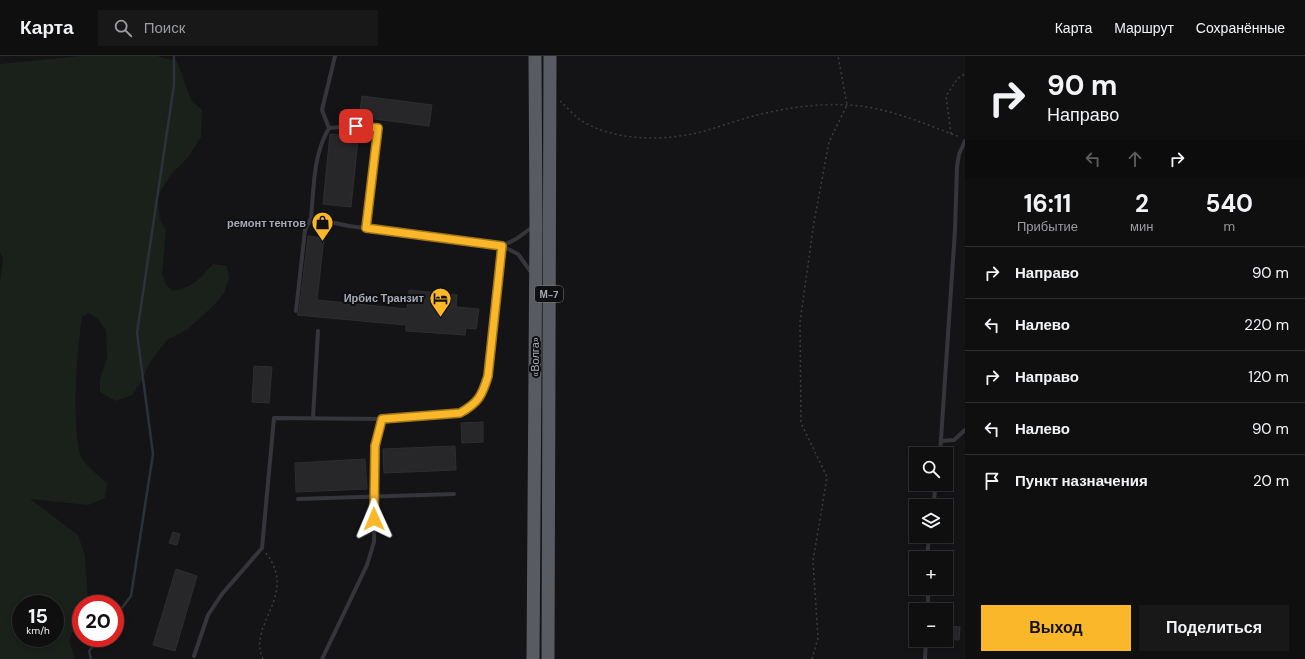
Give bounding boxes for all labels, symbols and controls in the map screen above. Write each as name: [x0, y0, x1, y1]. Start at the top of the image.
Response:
search box: [98, 10, 378, 46]
text: Карта: [20, 15, 74, 40]
icon: search: [112, 17, 134, 39]
text: Поиск: [144, 18, 185, 38]
text: Карта: [1055, 19, 1092, 37]
text: Маршрут: [1114, 19, 1174, 37]
text: Сохранённые: [1196, 19, 1285, 37]
text: 90 m: [1047, 67, 1117, 104]
icon: right: [981, 72, 1033, 124]
text: Направо: [1047, 103, 1119, 127]
pin: [339, 109, 373, 143]
icon: arrive: [345, 115, 367, 137]
icon: left: [1082, 148, 1104, 170]
icon: ahead: [1124, 148, 1146, 170]
icon: right: [1166, 148, 1188, 170]
text: 16:11: [1024, 188, 1071, 219]
text: 2: [1135, 188, 1149, 219]
text: 540: [1206, 188, 1253, 219]
shop icon: ремонт тентов: [309, 210, 335, 243]
place label: ремонт тентов: [227, 216, 306, 230]
text: Прибытие: [1017, 218, 1078, 235]
text: мин: [1130, 218, 1154, 235]
text: m: [1223, 218, 1235, 235]
icon: right: [981, 262, 1003, 284]
text: Направо: [1015, 263, 1079, 283]
text: 90 m: [1252, 263, 1289, 283]
hotel icon: Ирбис Транзит: [427, 285, 453, 318]
road number: М-7: [535, 286, 563, 302]
place label: Ирбис Транзит: [344, 291, 425, 305]
icon: left: [981, 314, 1003, 336]
text: Налево: [1015, 315, 1070, 335]
text: 220 m: [1244, 315, 1289, 335]
street label: «Волга»: [528, 337, 542, 377]
icon: right: [981, 366, 1003, 388]
text: Направо: [1015, 367, 1079, 387]
text: 120 m: [1248, 367, 1289, 387]
icon: left: [981, 418, 1003, 440]
text: Налево: [1015, 419, 1070, 439]
text: 90 m: [1252, 419, 1289, 439]
map controls: [909, 447, 953, 647]
button: search: [909, 447, 953, 491]
icon: arrive: [981, 470, 1003, 492]
text: Пункт назначения: [1015, 471, 1148, 491]
text: 20 m: [1253, 471, 1289, 491]
position arrow: [353, 498, 395, 540]
button: layers: [909, 499, 953, 543]
button: +: [909, 551, 953, 595]
speed limit sign: 20: [72, 595, 124, 647]
text: 15: [28, 603, 48, 629]
button: −: [909, 603, 953, 647]
button: Выход: [981, 605, 1131, 651]
button: Поделиться: [1139, 605, 1289, 651]
text: km/h: [26, 624, 50, 637]

